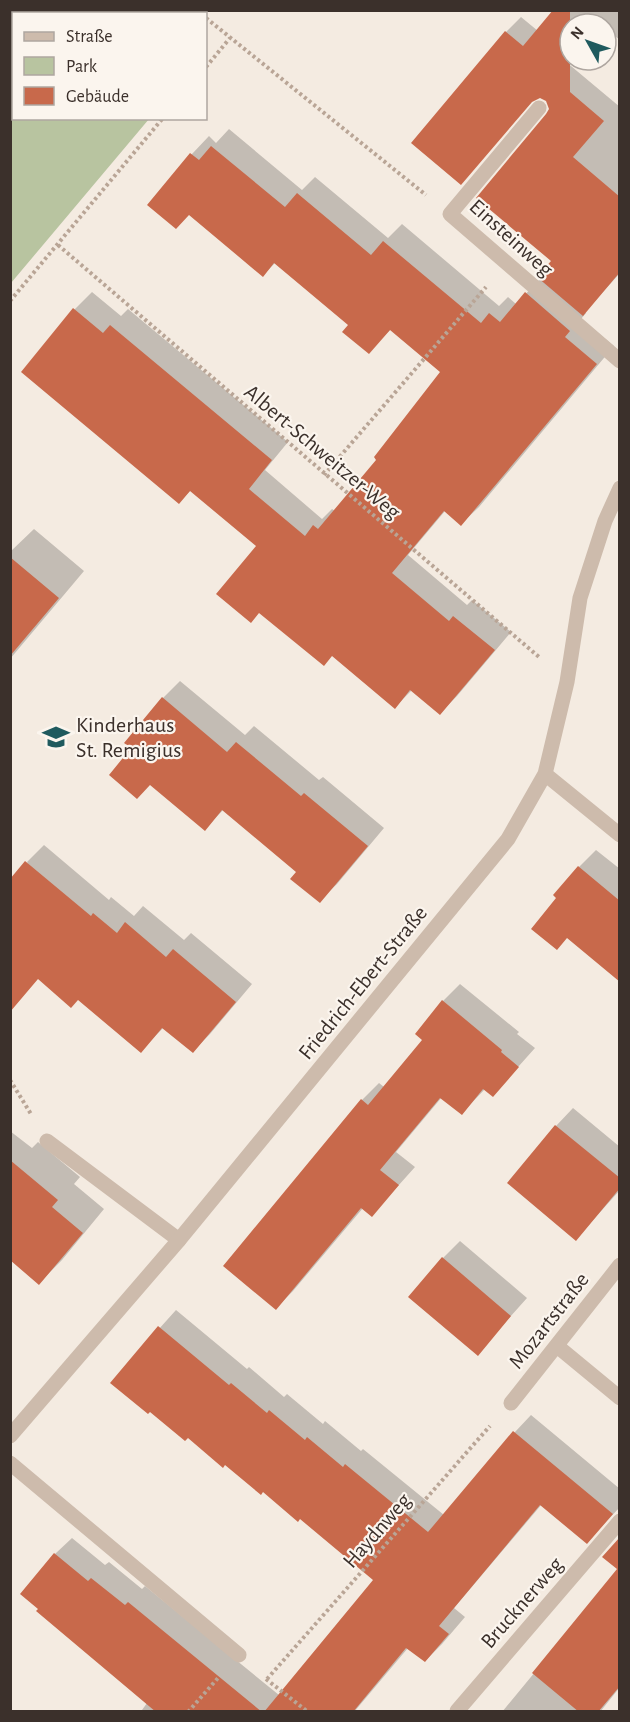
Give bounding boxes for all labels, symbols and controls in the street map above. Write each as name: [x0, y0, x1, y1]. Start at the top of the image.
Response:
legend: [12, 12, 207, 120]
north arrow: [558, 12, 618, 72]
text: N: [568, 24, 587, 42]
text: Straße: [66, 28, 112, 46]
text: Park: [66, 58, 98, 76]
text: Gebäude: [66, 88, 129, 106]
street label: Einsteinweg: [465, 195, 557, 281]
street label: Albert-Schweitzer-Weg: [240, 380, 405, 523]
place label: Kinderhaus St. Remigius: [76, 714, 181, 761]
school or university icon: Kinderhaus St. Remigius: [41, 722, 71, 752]
street label: Friedrich-Ebert-Straße: [294, 902, 431, 1064]
street label: Mozartstraße: [505, 1268, 593, 1373]
street label: Haydnweg: [339, 1489, 415, 1572]
street label: Brucknerweg: [477, 1553, 567, 1652]

